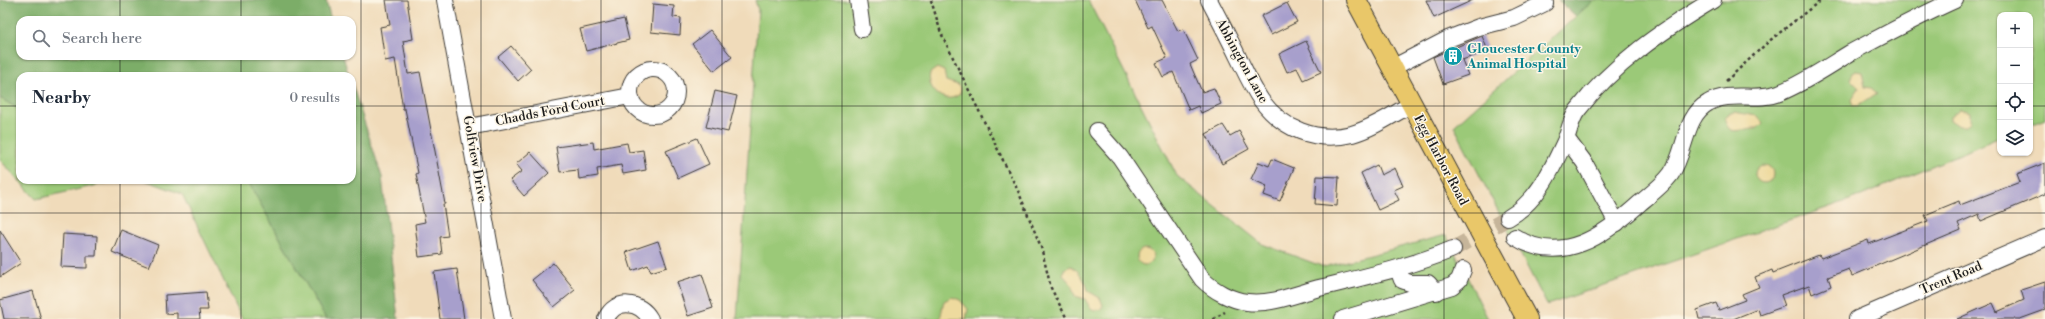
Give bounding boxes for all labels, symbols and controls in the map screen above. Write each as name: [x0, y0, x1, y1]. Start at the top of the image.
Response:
map controls: [1997, 12, 2033, 156]
button: +: [1997, 12, 2033, 48]
street label: Abbington Lane: [1212, 15, 1272, 106]
search box: [16, 16, 356, 60]
icon: search: [30, 27, 52, 49]
text: Search here: [62, 29, 142, 48]
place label: Gloucester County Animal Hospital: [1466, 41, 1581, 72]
building icon: Gloucester County Animal Hospital: [1442, 45, 1464, 67]
button: −: [1997, 48, 2033, 84]
button: locate: [1997, 84, 2033, 120]
text: Nearby: [32, 87, 91, 109]
text: 0 results: [289, 90, 340, 106]
street label: Chadds Ford Court: [494, 92, 606, 129]
street label: Egg Harbor Road: [1410, 112, 1472, 209]
street label: Golfview Drive: [460, 115, 491, 204]
button: layers: [1997, 120, 2033, 156]
street label: Trent Road: [1918, 258, 1985, 298]

